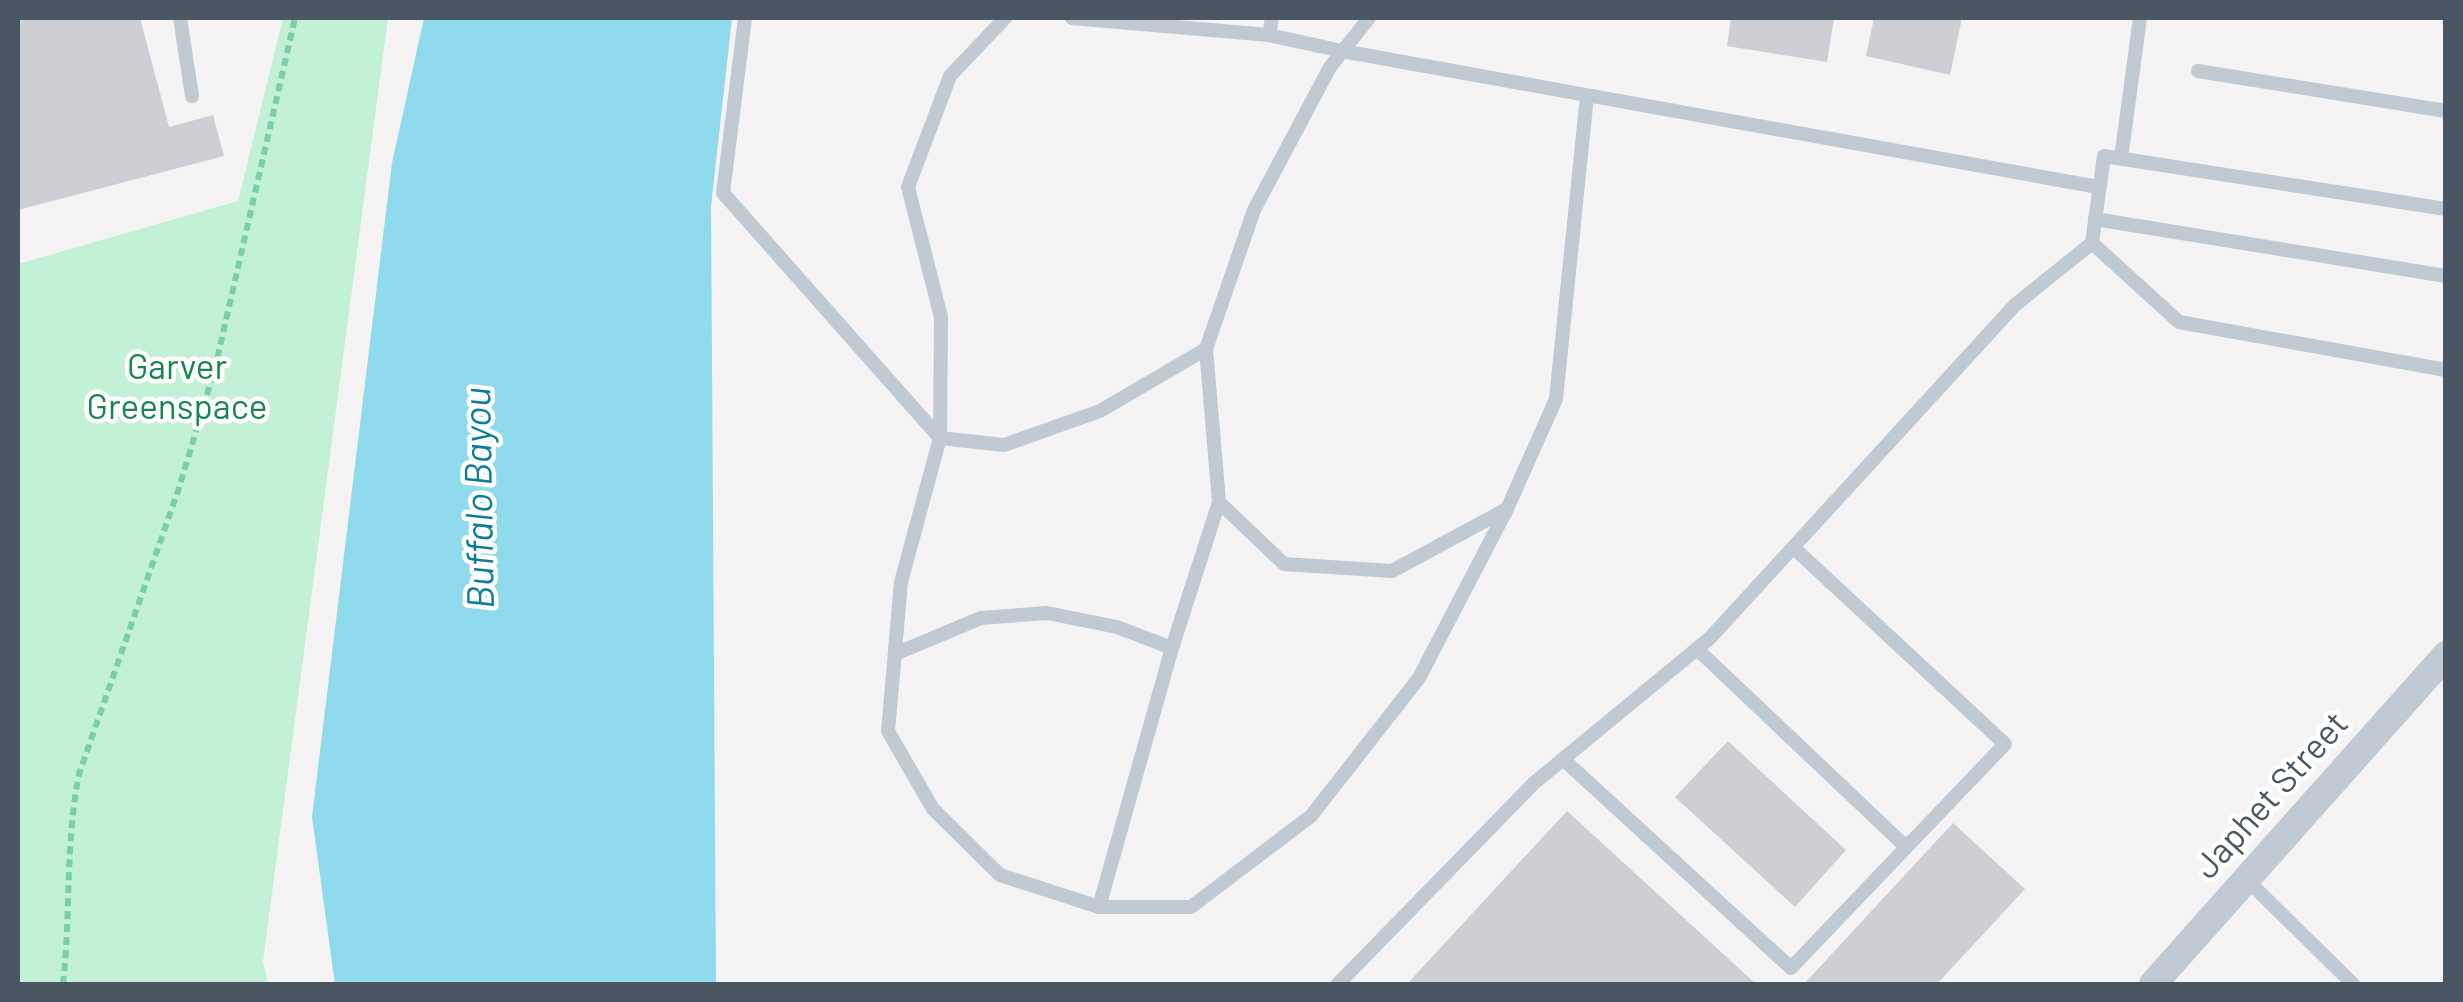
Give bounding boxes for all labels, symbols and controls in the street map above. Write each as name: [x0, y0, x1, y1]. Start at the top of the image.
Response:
park label: Garver Greenspace: [87, 344, 268, 426]
water label: Buffalo Bayou: [452, 387, 502, 609]
street label: Japhet Street: [2184, 702, 2355, 886]

